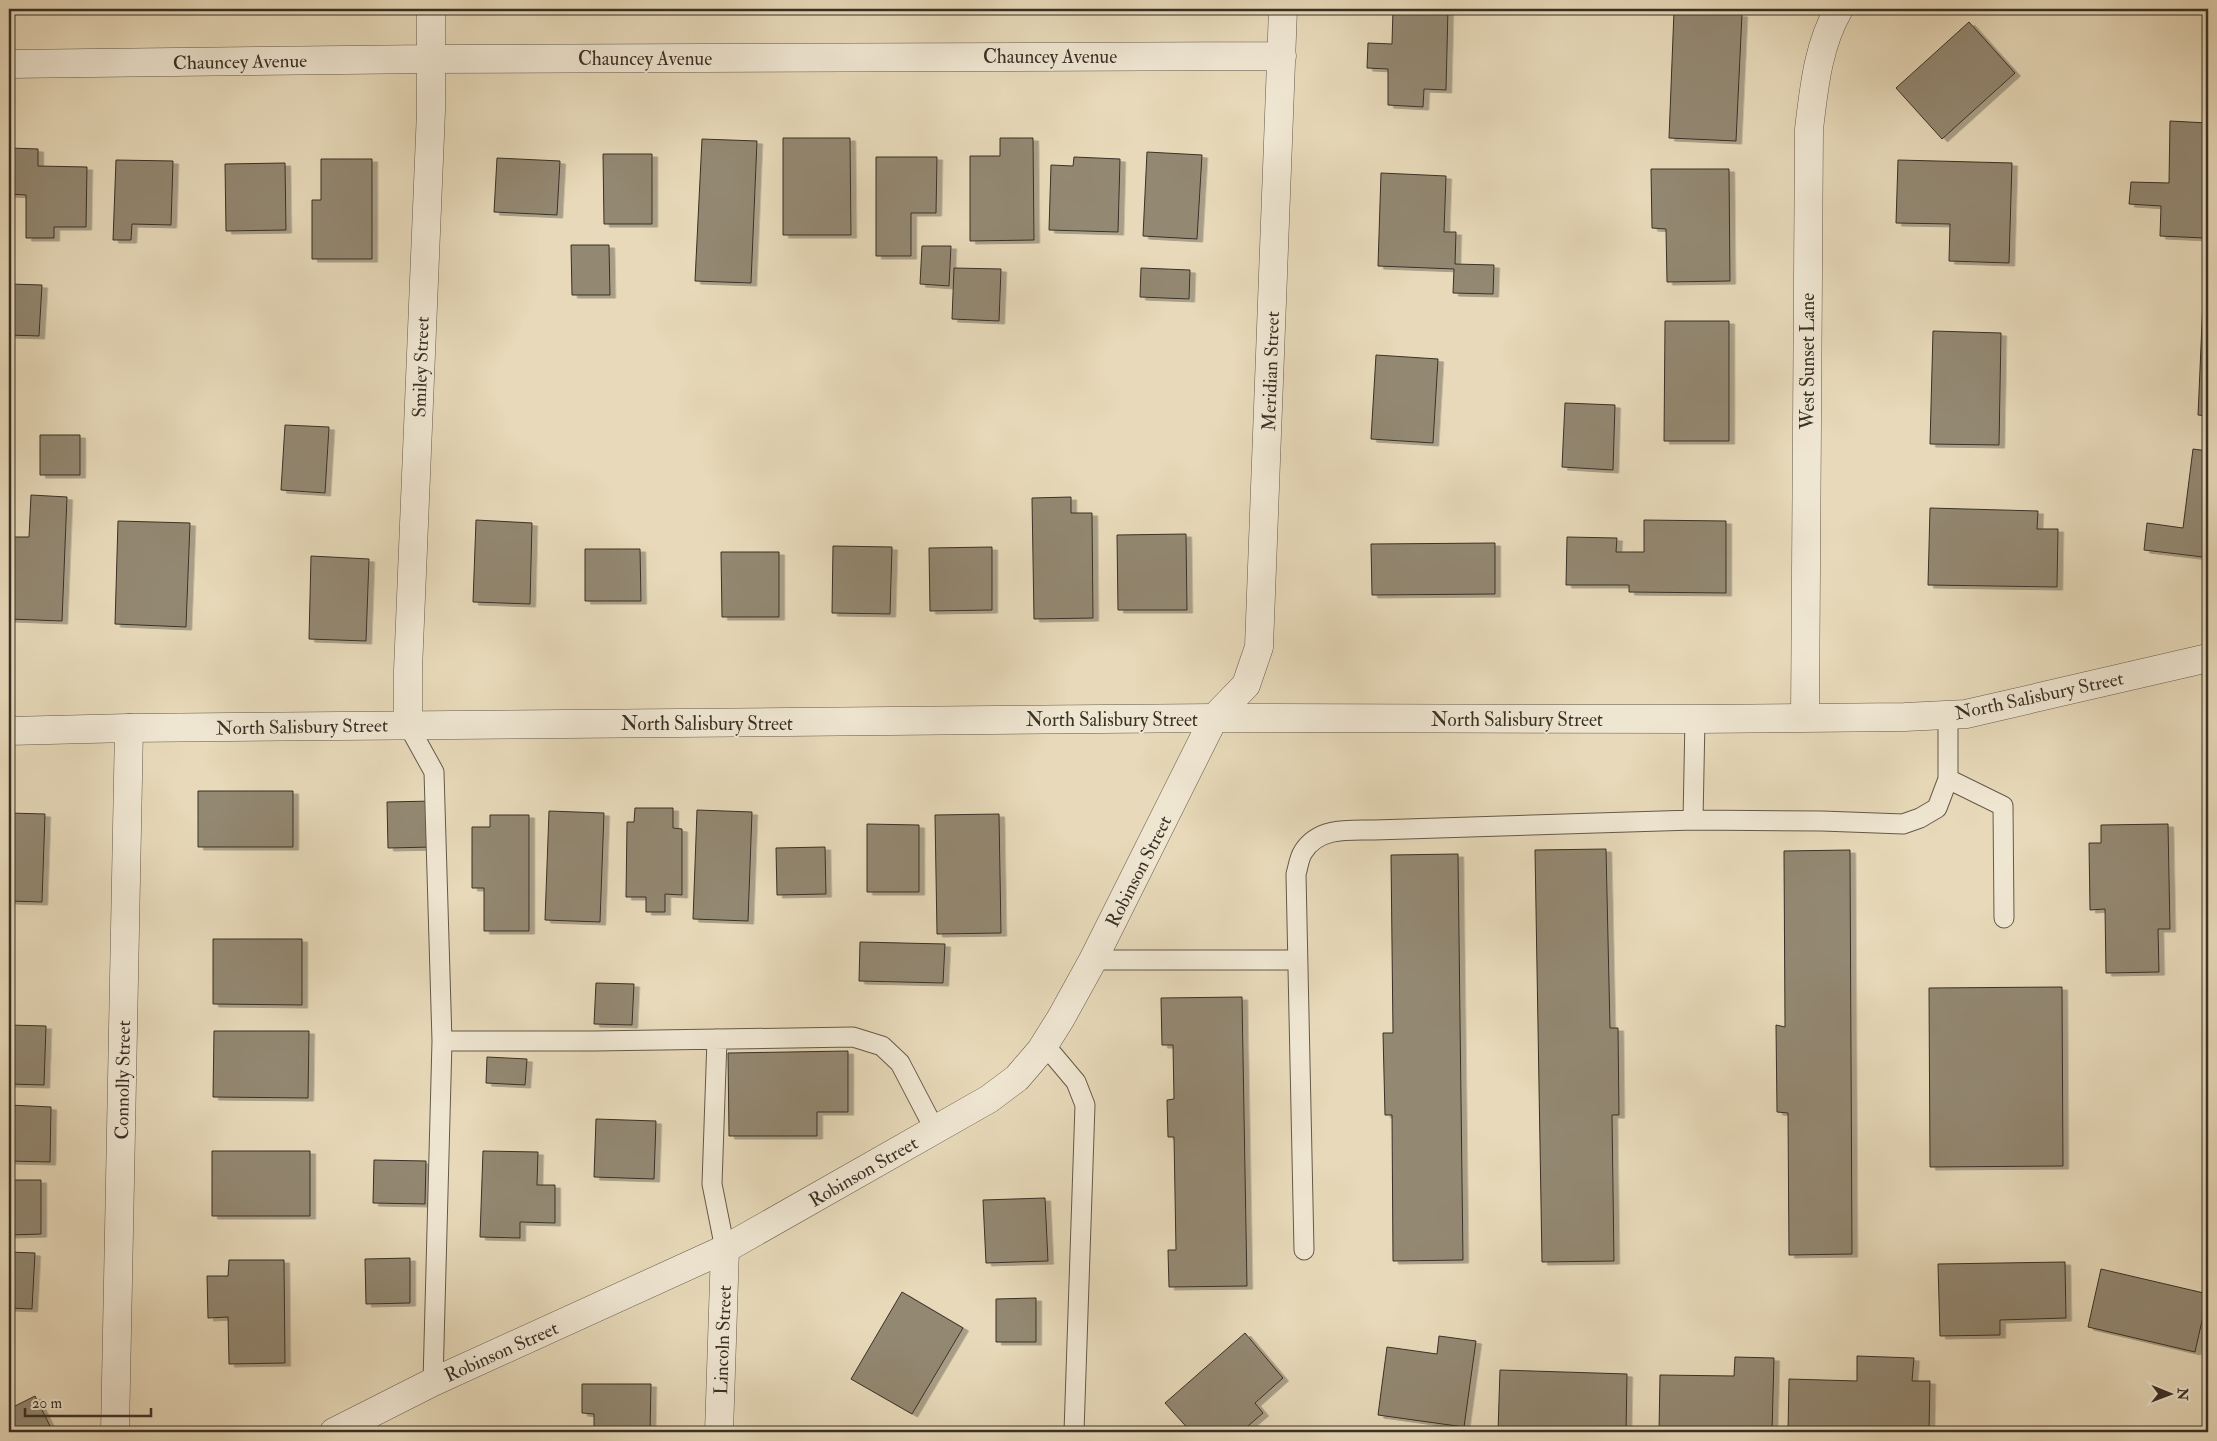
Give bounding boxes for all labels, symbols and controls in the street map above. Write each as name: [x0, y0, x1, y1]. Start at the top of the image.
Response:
street label: Chauncey Avenue: [983, 45, 1117, 69]
street label: Chauncey Avenue: [578, 47, 712, 71]
street label: Chauncey Avenue: [173, 49, 307, 75]
street label: West Sunset Lane: [1796, 293, 1820, 430]
street label: Meridian Street: [1257, 311, 1285, 431]
street label: Smiley Street: [407, 316, 435, 418]
street label: North Salisbury Street: [1953, 666, 2126, 726]
street label: North Salisbury Street: [1026, 708, 1198, 732]
street label: North Salisbury Street: [1431, 708, 1603, 732]
street label: North Salisbury Street: [621, 712, 793, 736]
street label: North Salisbury Street: [216, 714, 388, 740]
street label: Robinson Street: [1101, 812, 1177, 931]
street label: Connolly Street: [110, 1020, 136, 1140]
street label: Robinson Street: [805, 1131, 922, 1213]
street label: Lincoln Street: [709, 1285, 737, 1395]
street label: Robinson Street: [441, 1316, 562, 1388]
north arrow: [2144, 1368, 2194, 1418]
scale bar: [25, 1386, 151, 1418]
text: N: [2174, 1387, 2191, 1401]
text: 20 m: [32, 1394, 62, 1413]

